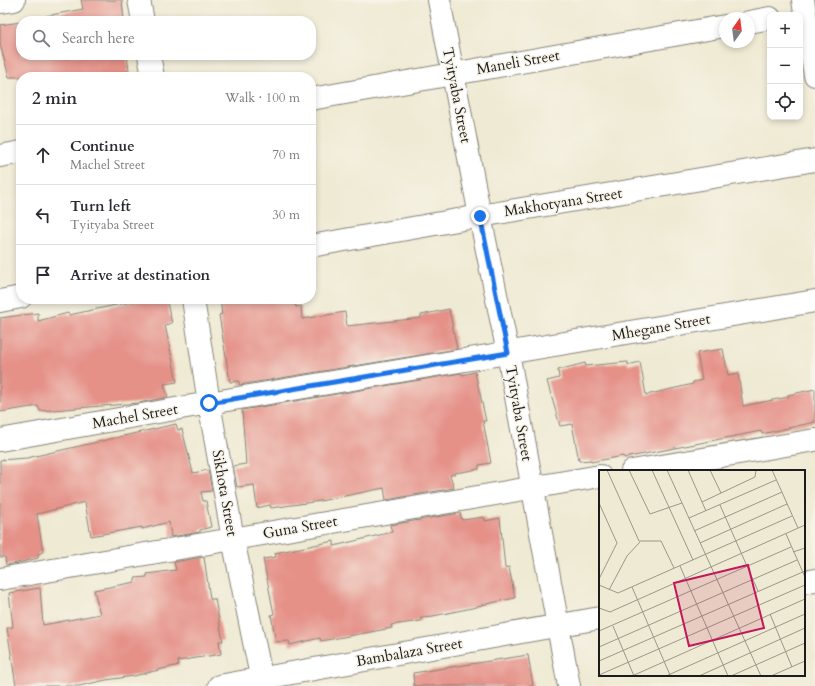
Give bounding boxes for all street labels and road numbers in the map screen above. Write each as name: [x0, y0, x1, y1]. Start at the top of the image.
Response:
street label: Maneli Street: [475, 45, 561, 79]
street label: Tyityaba Street: [438, 46, 476, 145]
street label: Makhotyana Street: [503, 183, 624, 221]
street label: Mhegane Street: [610, 308, 712, 345]
street label: Tyityaba Street: [501, 364, 537, 463]
street label: Machel Street: [91, 399, 180, 433]
street label: Sikhota Street: [208, 448, 242, 538]
street label: Guna Street: [261, 511, 339, 543]
street label: Bambalaza Street: [354, 633, 464, 671]

